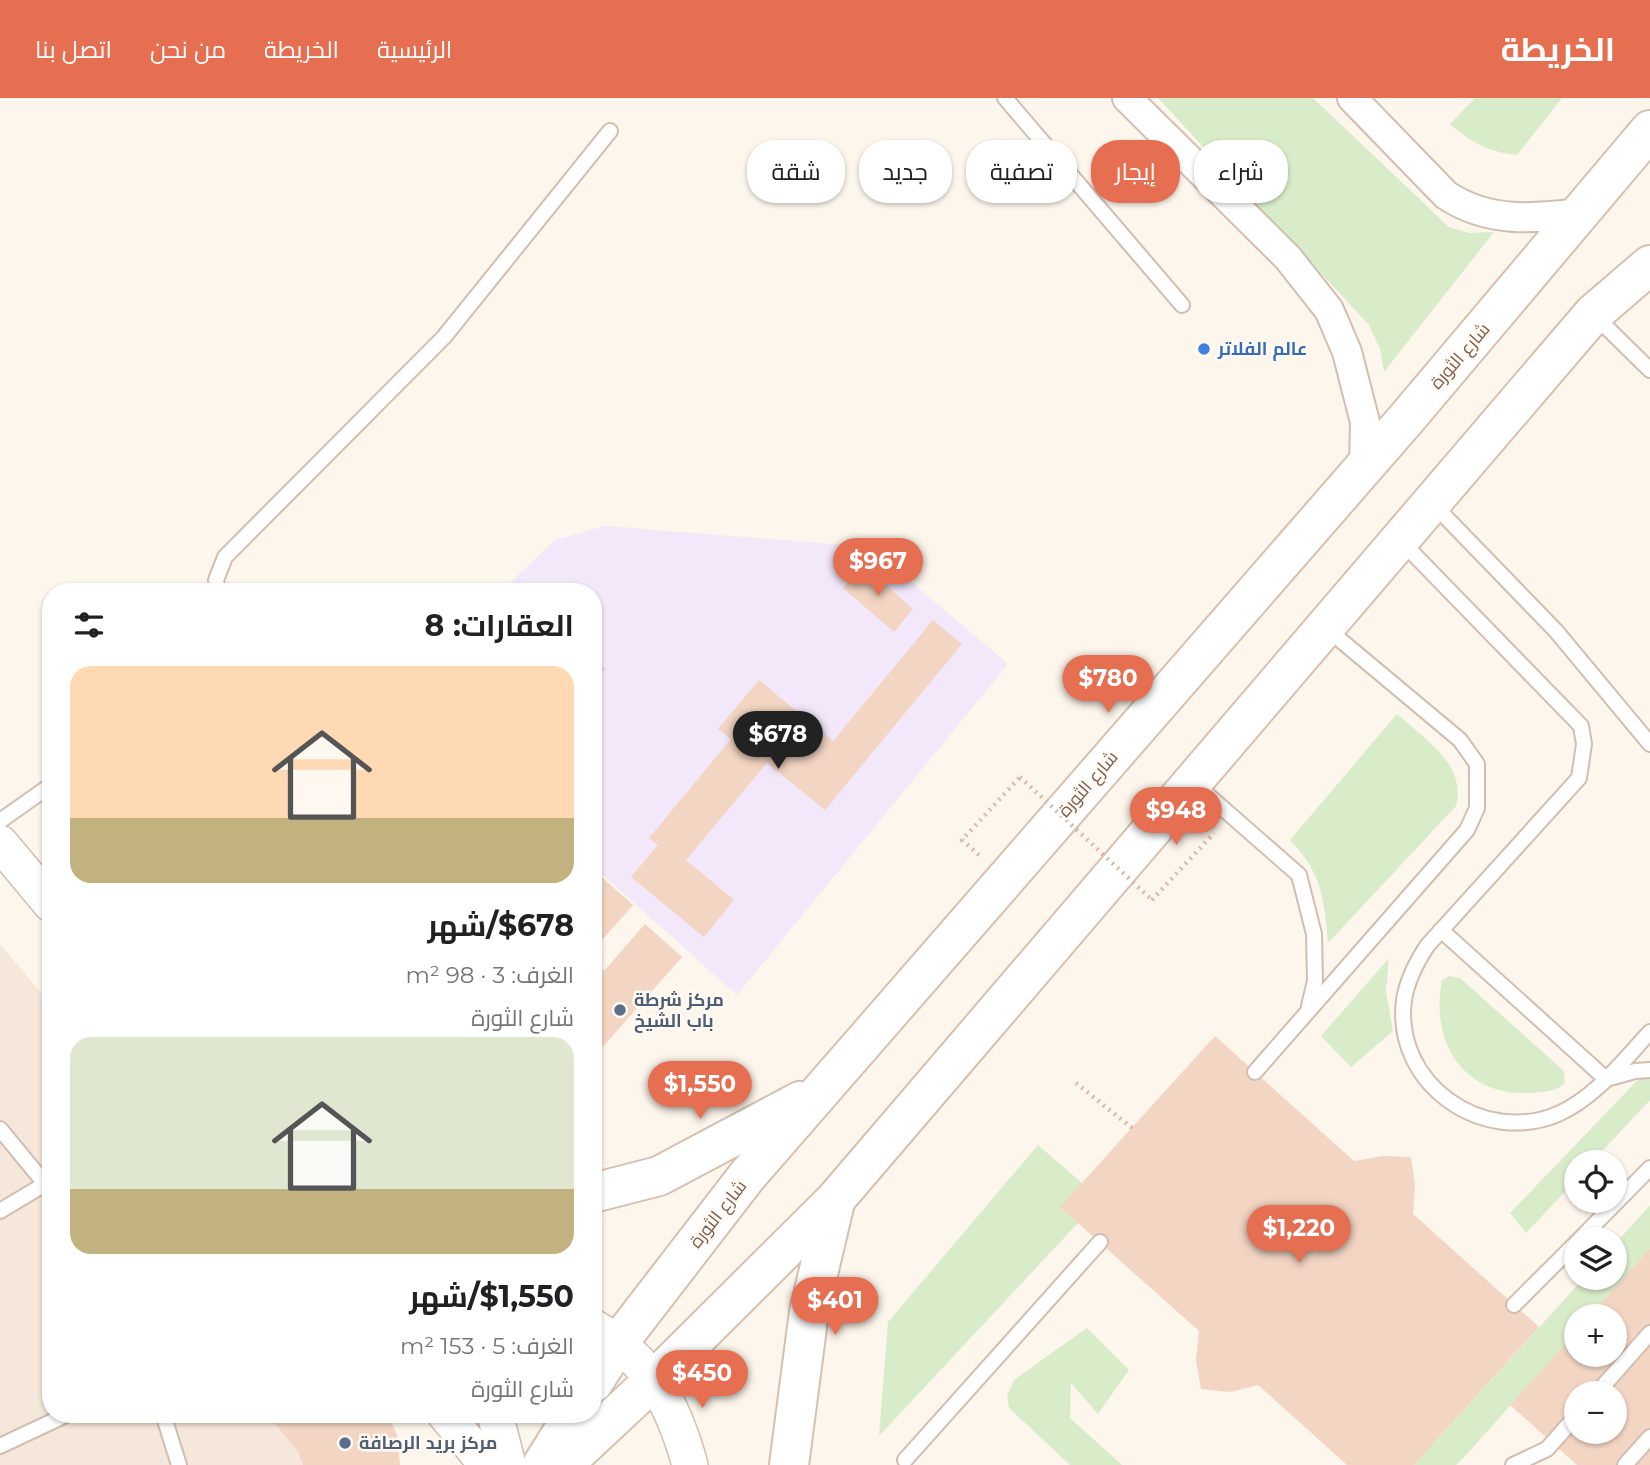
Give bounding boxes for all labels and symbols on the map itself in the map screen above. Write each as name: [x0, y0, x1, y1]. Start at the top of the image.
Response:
street label: شارع الثورة: [1425, 318, 1495, 394]
place label: عالم الفلاتر: [1217, 338, 1307, 361]
marker: عالم الفلاتر: [1196, 341, 1212, 357]
pin: $967: [837, 538, 919, 598]
pin: $780: [1067, 656, 1149, 715]
pin: $678: [737, 712, 819, 771]
street label: شارع الثورة: [1053, 746, 1123, 822]
pin: $948: [1135, 788, 1217, 847]
place label: مركز شرطة باب الشيخ: [634, 989, 724, 1033]
marker: مركز شرطة باب الشيخ: [612, 1002, 628, 1018]
pin: $1,550: [643, 1062, 757, 1121]
street label: شارع الثورة: [685, 1176, 752, 1253]
pin: $1,220: [1242, 1206, 1356, 1265]
pin: $401: [794, 1278, 876, 1337]
pin: $450: [661, 1350, 743, 1410]
place label: مركز بريد الرصافة: [359, 1432, 497, 1454]
marker: مركز بريد الرصافة: [337, 1435, 353, 1451]

